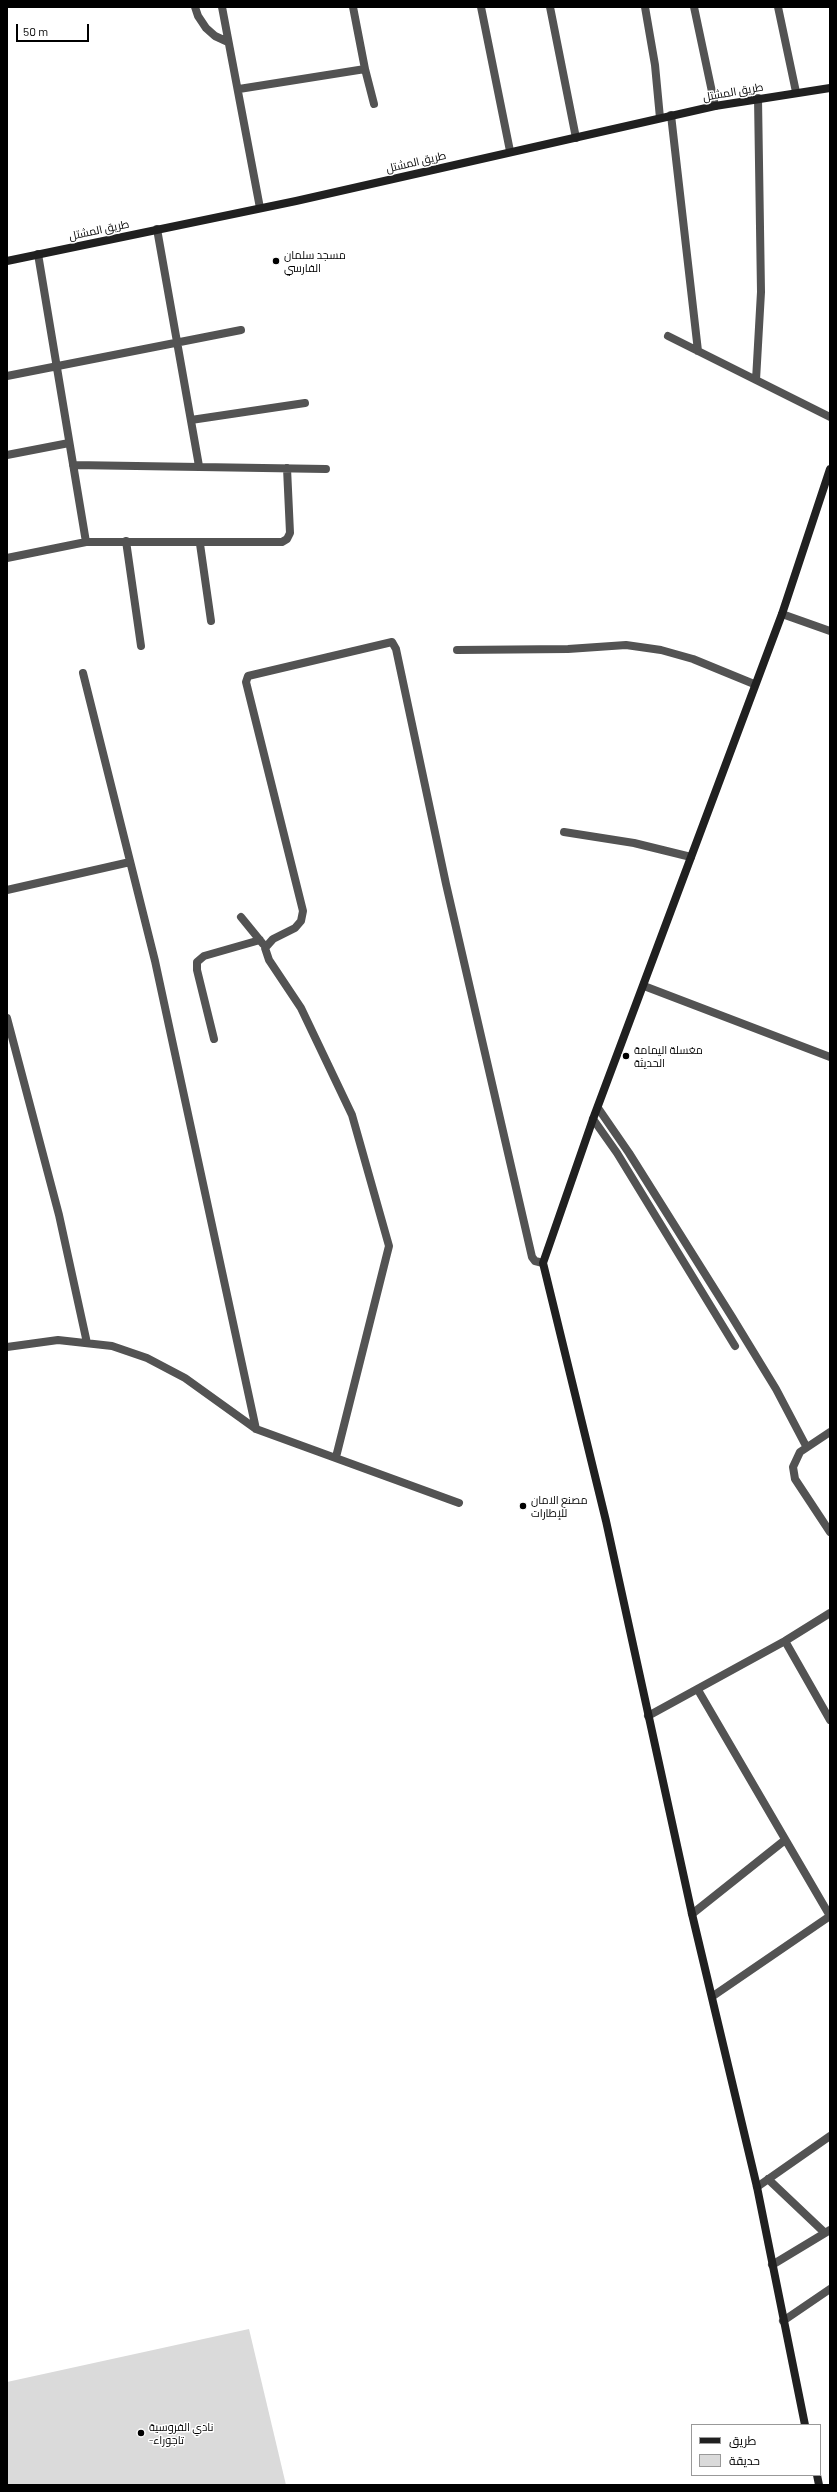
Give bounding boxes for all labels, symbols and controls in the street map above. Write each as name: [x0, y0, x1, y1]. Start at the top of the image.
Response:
scale bar: [18, 16, 91, 42]
text: 50 m: [23, 24, 48, 38]
street label: طريق المشتل: [702, 80, 764, 104]
street label: طريق المشتل: [385, 149, 447, 175]
street label: طريق المشتل: [68, 217, 130, 243]
place label: مسجد سلمان الفارسي: [284, 248, 346, 274]
marker: مسجد سلمان الفارسي: [271, 256, 281, 266]
place label: مغسلة اليمامة الحديثة: [634, 1043, 703, 1069]
marker: مغسلة اليمامة الحديثة: [621, 1051, 631, 1061]
place label: مصنع الامان للإطارات: [531, 1493, 587, 1519]
marker: مصنع الامان للإطارات: [518, 1501, 528, 1511]
place label: نادي الفروسية -تاجوراء: [149, 2420, 214, 2446]
legend: [691, 2424, 821, 2476]
marker: نادي الفروسية -تاجوراء: [136, 2428, 146, 2438]
text: طريق: [729, 2433, 756, 2447]
text: حديقة: [729, 2453, 760, 2467]

